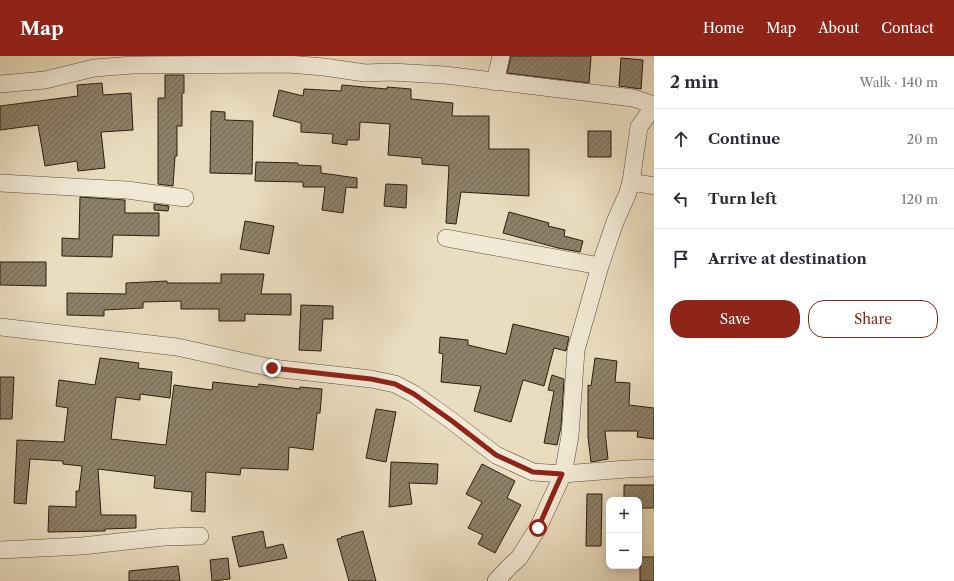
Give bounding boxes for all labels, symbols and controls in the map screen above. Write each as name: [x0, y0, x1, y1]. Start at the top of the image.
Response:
text: Map: [20, 17, 64, 40]
text: Home: [703, 19, 744, 37]
text: Map: [766, 19, 796, 37]
text: About: [818, 19, 859, 37]
text: Contact: [881, 19, 934, 37]
text: 2 min: [670, 72, 719, 92]
text: Walk · 140 m: [860, 74, 938, 90]
icon: ahead: [670, 128, 692, 150]
text: Continue: [708, 129, 780, 148]
text: 20 m: [907, 131, 938, 147]
icon: left: [670, 188, 692, 210]
text: Turn left: [708, 189, 777, 208]
text: 120 m: [901, 191, 938, 207]
icon: arrive: [670, 248, 692, 270]
text: Arrive at destination: [708, 249, 867, 268]
button: Save: [670, 300, 800, 338]
button: Share: [808, 300, 938, 338]
route end: [263, 359, 281, 377]
map controls: [606, 497, 642, 569]
button: +: [606, 497, 642, 533]
route start: [529, 519, 547, 537]
button: −: [606, 533, 642, 569]

